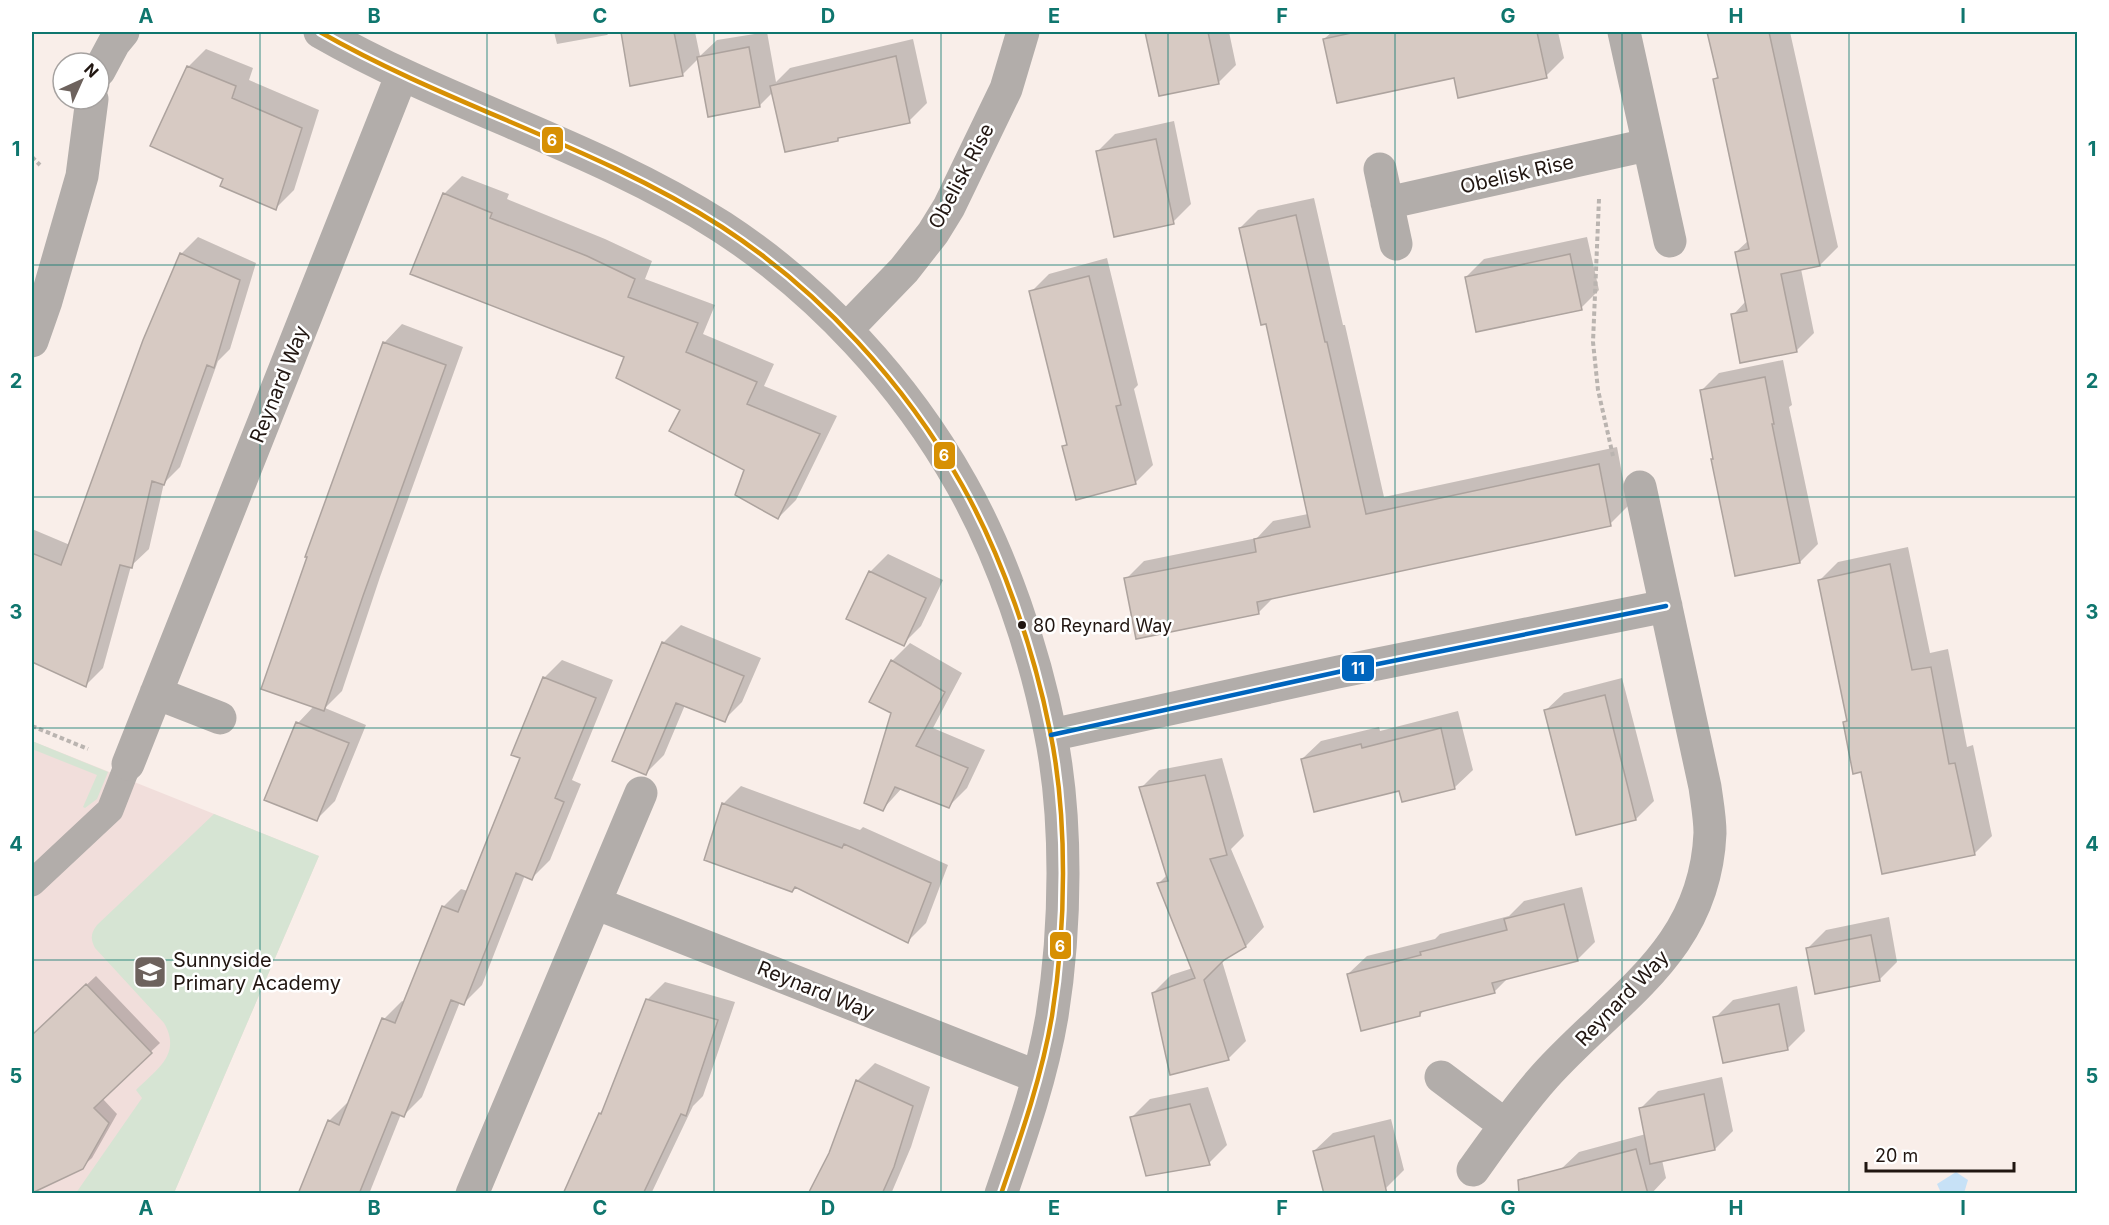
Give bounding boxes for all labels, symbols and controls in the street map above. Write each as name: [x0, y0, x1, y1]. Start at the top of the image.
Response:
text: A: [139, 4, 154, 28]
text: B: [367, 4, 381, 28]
text: C: [593, 4, 607, 28]
text: D: [821, 4, 835, 28]
text: E: [1048, 4, 1060, 28]
text: F: [1276, 4, 1288, 28]
text: G: [1500, 4, 1516, 28]
text: H: [1729, 4, 1743, 28]
text: I: [1960, 4, 1966, 28]
north arrow: [51, 51, 111, 111]
text: N: [80, 59, 103, 82]
street label: Obelisk Rise: [923, 119, 999, 233]
line badge: 6: [541, 126, 564, 154]
text: 6: [547, 130, 557, 150]
text: 1: [12, 137, 20, 161]
text: 1: [2088, 137, 2096, 161]
street label: Obelisk Rise: [1458, 149, 1576, 199]
street label: Reynard Way: [245, 322, 313, 446]
text: 2: [10, 369, 22, 393]
text: 2: [2086, 369, 2098, 393]
line badge: 6: [933, 441, 956, 470]
text: 6: [939, 445, 949, 465]
text: 3: [10, 600, 22, 624]
text: 3: [2086, 600, 2098, 624]
place label: 80 Reynard Way: [1033, 615, 1172, 636]
marker: 80 Reynard Way: [1016, 619, 1028, 631]
line badge: 11: [1341, 654, 1375, 682]
text: 11: [1351, 658, 1365, 678]
text: 4: [9, 832, 23, 856]
text: 4: [2085, 832, 2099, 856]
line badge: 6: [1049, 931, 1072, 960]
text: 6: [1055, 936, 1065, 956]
street label: Reynard Way: [1570, 945, 1674, 1051]
place label: Sunnyside Primary Academy: [173, 948, 341, 995]
school or university icon: Sunnyside Primary Academy: [132, 954, 168, 990]
street label: Reynard Way: [754, 956, 878, 1024]
text: 5: [10, 1064, 22, 1088]
text: 5: [2086, 1064, 2098, 1088]
scale bar: [1866, 1135, 2014, 1173]
text: 20 m: [1875, 1145, 1918, 1166]
text: A: [139, 1196, 154, 1220]
text: B: [367, 1196, 381, 1220]
text: C: [593, 1196, 607, 1220]
text: D: [821, 1196, 835, 1220]
text: E: [1048, 1196, 1060, 1220]
text: F: [1276, 1196, 1288, 1220]
text: G: [1500, 1196, 1516, 1220]
text: H: [1729, 1196, 1743, 1220]
text: I: [1960, 1196, 1966, 1220]

